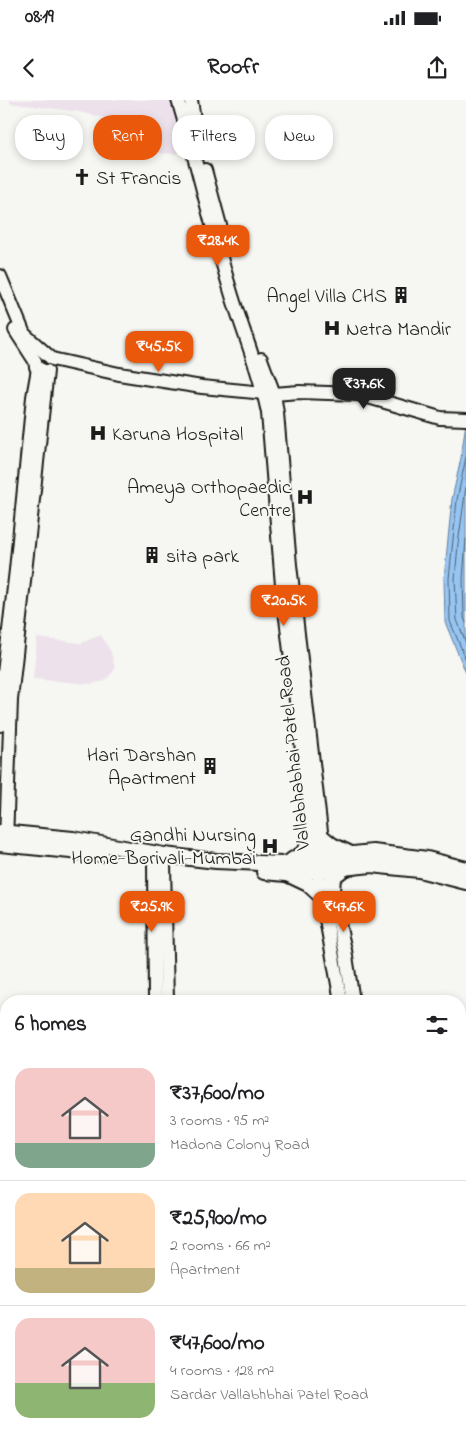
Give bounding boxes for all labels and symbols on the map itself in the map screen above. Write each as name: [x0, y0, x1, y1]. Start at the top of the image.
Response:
place label: St Francis: [96, 165, 181, 194]
church icon: St Francis: [72, 167, 92, 187]
pin: ₹28.4K: [177, 224, 259, 267]
place label: Angel Villa CHS: [267, 283, 387, 313]
building icon: Angel Villa CHS: [391, 285, 411, 305]
place label: Netra Mandir: [346, 316, 452, 345]
hospital icon: Netra Mandir: [322, 318, 342, 338]
pin: ₹45.5K: [118, 330, 200, 373]
pin: ₹37.6K: [323, 368, 405, 410]
place label: Karuna Hospital: [112, 421, 243, 450]
hospital icon: Karuna Hospital: [88, 423, 108, 443]
place label: Ameya Orthopaedic Centre: [127, 474, 291, 526]
hospital icon: Ameya Orthopaedic Centre: [295, 487, 315, 507]
place label: sita park: [166, 543, 239, 572]
building icon: sita park: [142, 545, 162, 565]
pin: ₹20.5K: [243, 584, 325, 627]
street label: Vallabhabhai Patel Road: [270, 654, 319, 852]
place label: Hari Darshan Apartment: [87, 742, 196, 794]
building icon: Hari Darshan Apartment: [200, 756, 220, 776]
place label: Gandhi Nursing Home-Borivali-Mumbai: [71, 822, 256, 874]
hospital icon: Gandhi Nursing Home-Borivali-Mumbai: [260, 836, 280, 856]
pin: ₹25.9K: [111, 890, 193, 933]
pin: ₹47.6K: [303, 890, 385, 933]

